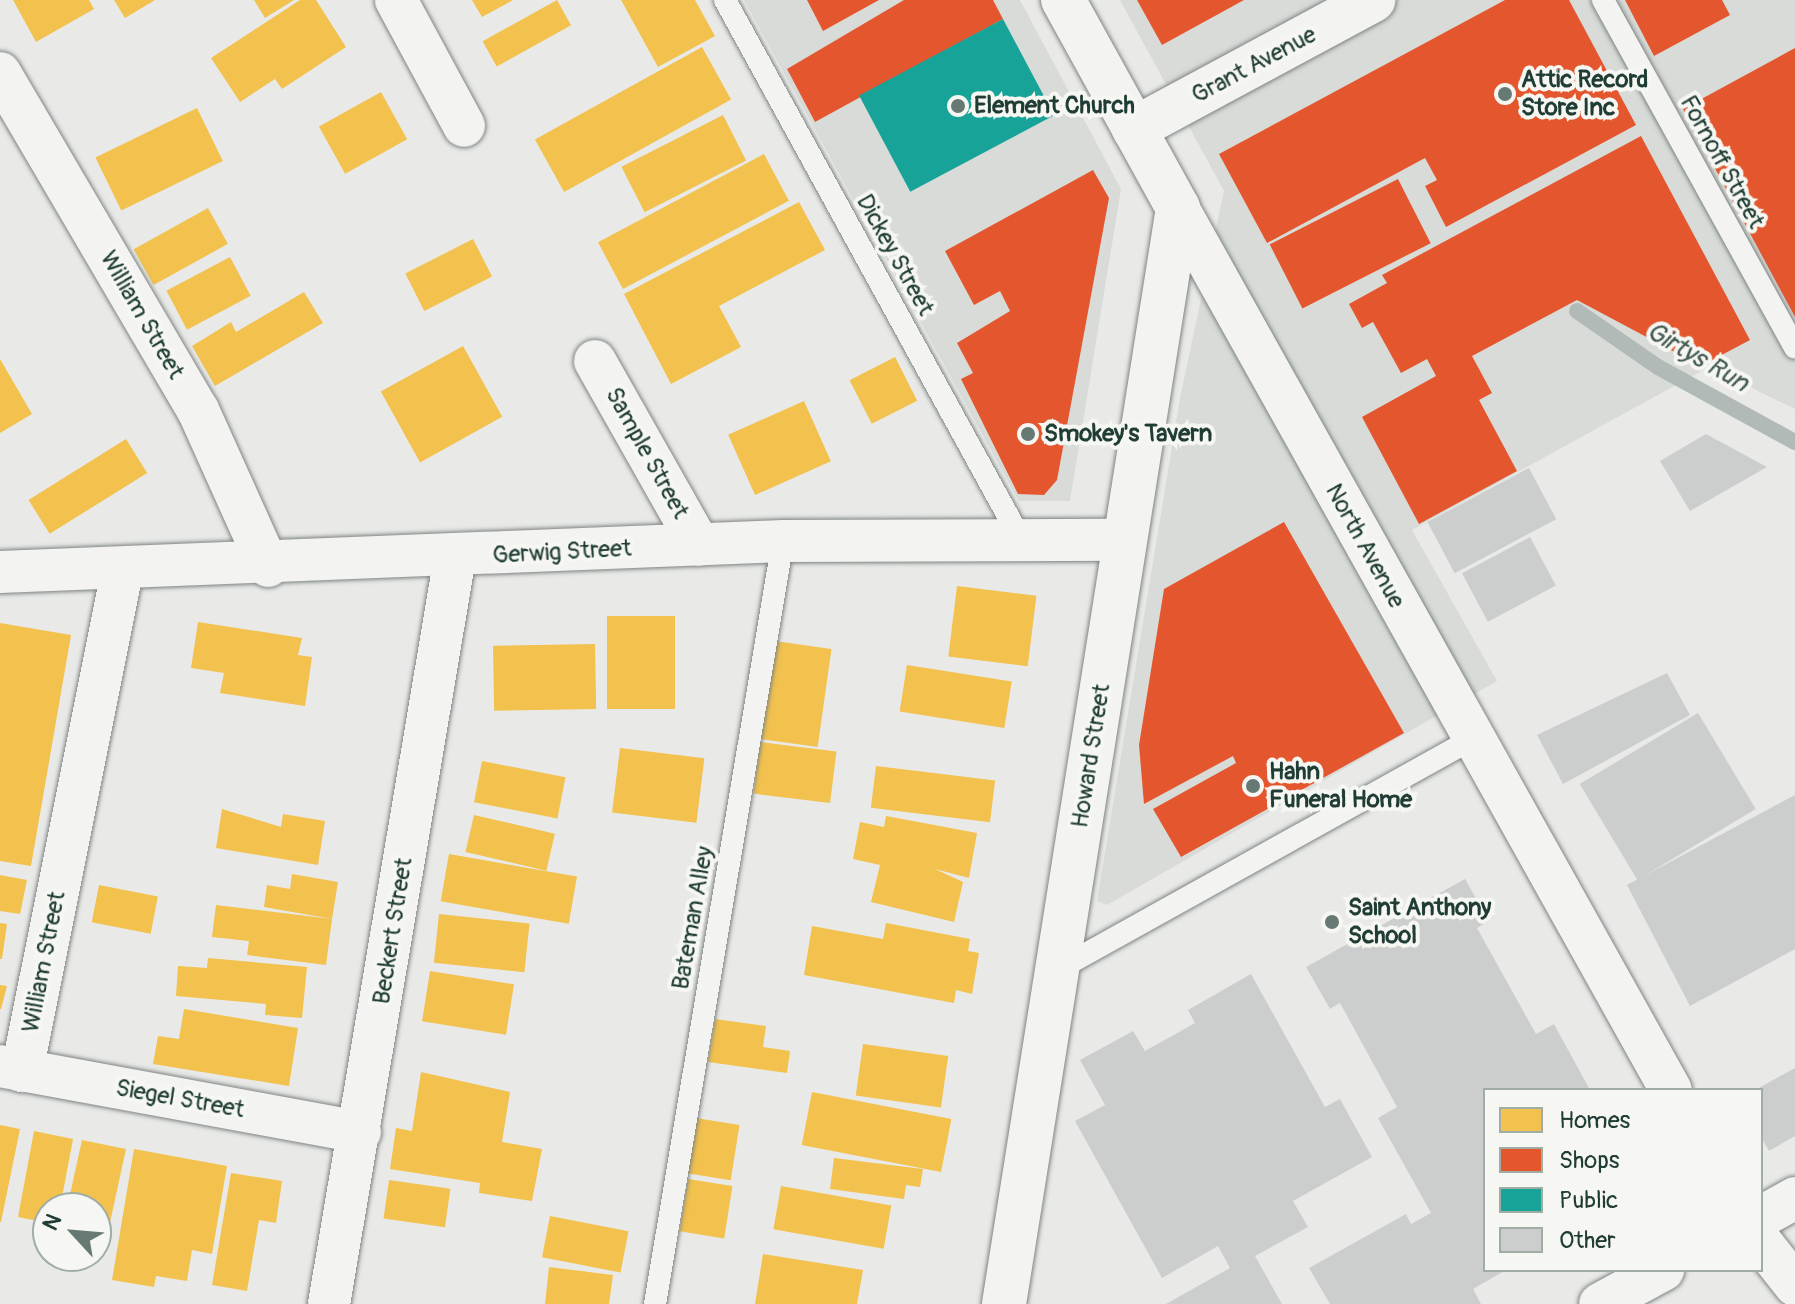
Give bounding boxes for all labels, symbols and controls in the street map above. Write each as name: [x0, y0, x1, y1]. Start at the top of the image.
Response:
street label: Grant Avenue: [1187, 20, 1321, 110]
place label: Attic Record Store Inc: [1521, 66, 1648, 122]
marker: Attic Record Store Inc: [1496, 85, 1514, 103]
street label: Fornoff Street: [1674, 90, 1770, 234]
place label: Element Church: [974, 92, 1135, 120]
marker: Element Church: [949, 97, 967, 115]
street label: Dickey Street: [850, 189, 940, 321]
street label: William Street: [94, 246, 190, 384]
water label: Girtys Run: [1640, 316, 1754, 400]
street label: Sample Street: [599, 382, 695, 524]
place label: Smokey's Tavern: [1044, 420, 1212, 448]
marker: Smokey's Tavern: [1019, 425, 1037, 443]
street label: North Avenue: [1319, 479, 1411, 613]
street label: Gerwig Street: [492, 534, 632, 570]
street label: Howard Street: [1065, 682, 1117, 830]
place label: Hahn Funeral Home: [1269, 758, 1412, 814]
marker: Hahn Funeral Home: [1244, 777, 1262, 795]
street label: Bateman Alley: [666, 844, 720, 992]
street label: Beckert Street: [367, 856, 419, 1006]
street label: William Street: [16, 889, 72, 1035]
place label: Saint Anthony School: [1348, 894, 1491, 950]
marker: Saint Anthony School: [1323, 913, 1341, 931]
street label: Siegel Street: [113, 1074, 247, 1124]
legend: [1483, 1088, 1763, 1272]
text: Homes: [1559, 1106, 1630, 1135]
text: Shops: [1559, 1146, 1619, 1175]
text: Public: [1559, 1186, 1618, 1215]
north arrow: [32, 1192, 112, 1272]
text: N: [36, 1210, 68, 1235]
text: Other: [1559, 1226, 1616, 1255]

